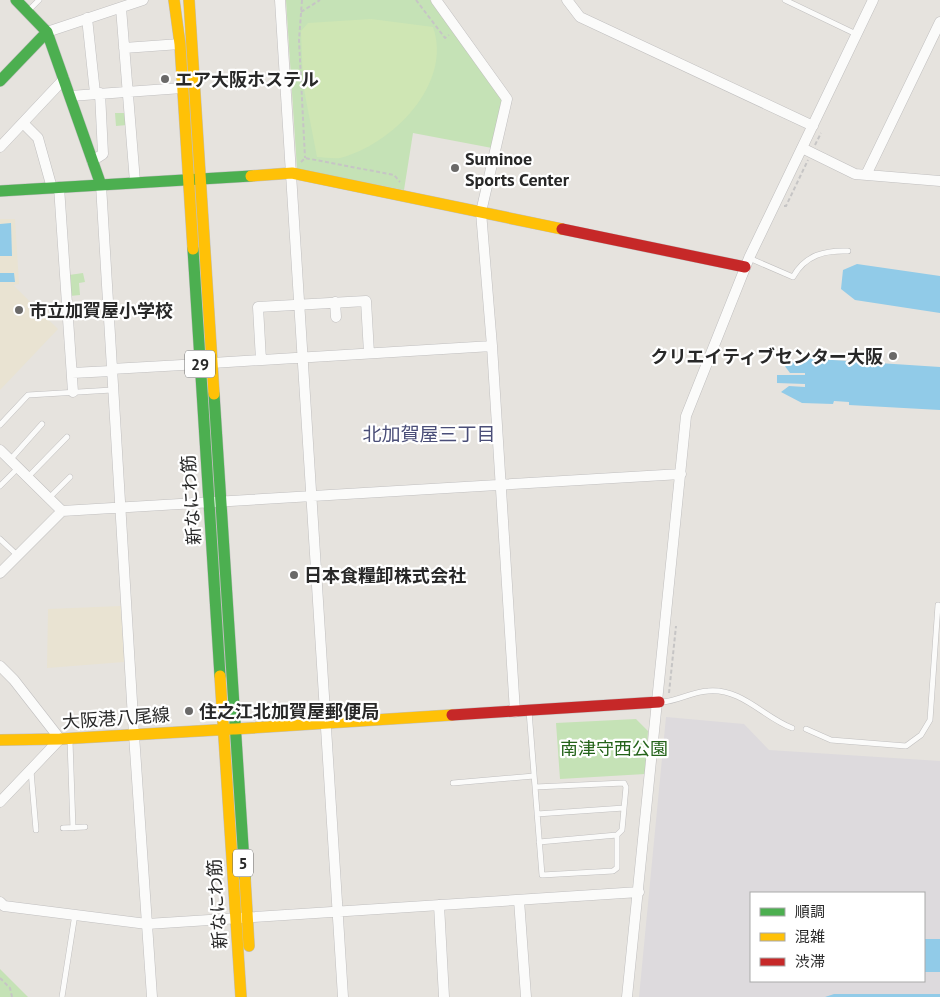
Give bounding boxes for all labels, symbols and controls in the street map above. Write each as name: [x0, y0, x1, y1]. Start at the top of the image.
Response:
place label: エア大阪ホステル: [175, 68, 319, 91]
marker: エア大阪ホステル: [159, 73, 171, 85]
place label: Suminoe Sports Center: [465, 147, 570, 191]
marker: Suminoe Sports Center: [449, 162, 461, 174]
place label: 市立加賀屋小学校: [29, 299, 173, 322]
marker: 市立加賀屋小学校: [13, 304, 25, 316]
place label: クリエイティブセンター大阪: [650, 345, 883, 368]
road number: 29: [185, 350, 215, 378]
marker: クリエイティブセンター大阪: [887, 350, 899, 362]
district label: 北加賀屋三丁目: [362, 422, 496, 446]
street label: 新なにわ筋: [176, 454, 206, 546]
place label: 日本食糧卸株式会社: [304, 564, 466, 587]
marker: 日本食糧卸株式会社: [288, 569, 300, 581]
place label: 住之江北加賀屋郵便局: [199, 700, 379, 723]
street label: 大阪港八尾線: [61, 703, 171, 733]
marker: 住之江北加賀屋郵便局: [183, 705, 195, 717]
park label: 南津守西公園: [560, 737, 668, 760]
road number: 5: [233, 850, 253, 876]
street label: 新なにわ筋: [202, 858, 232, 950]
legend: [750, 892, 925, 982]
text: 順調: [795, 902, 825, 921]
text: 混雑: [795, 927, 825, 946]
text: 渋滞: [795, 952, 825, 971]

